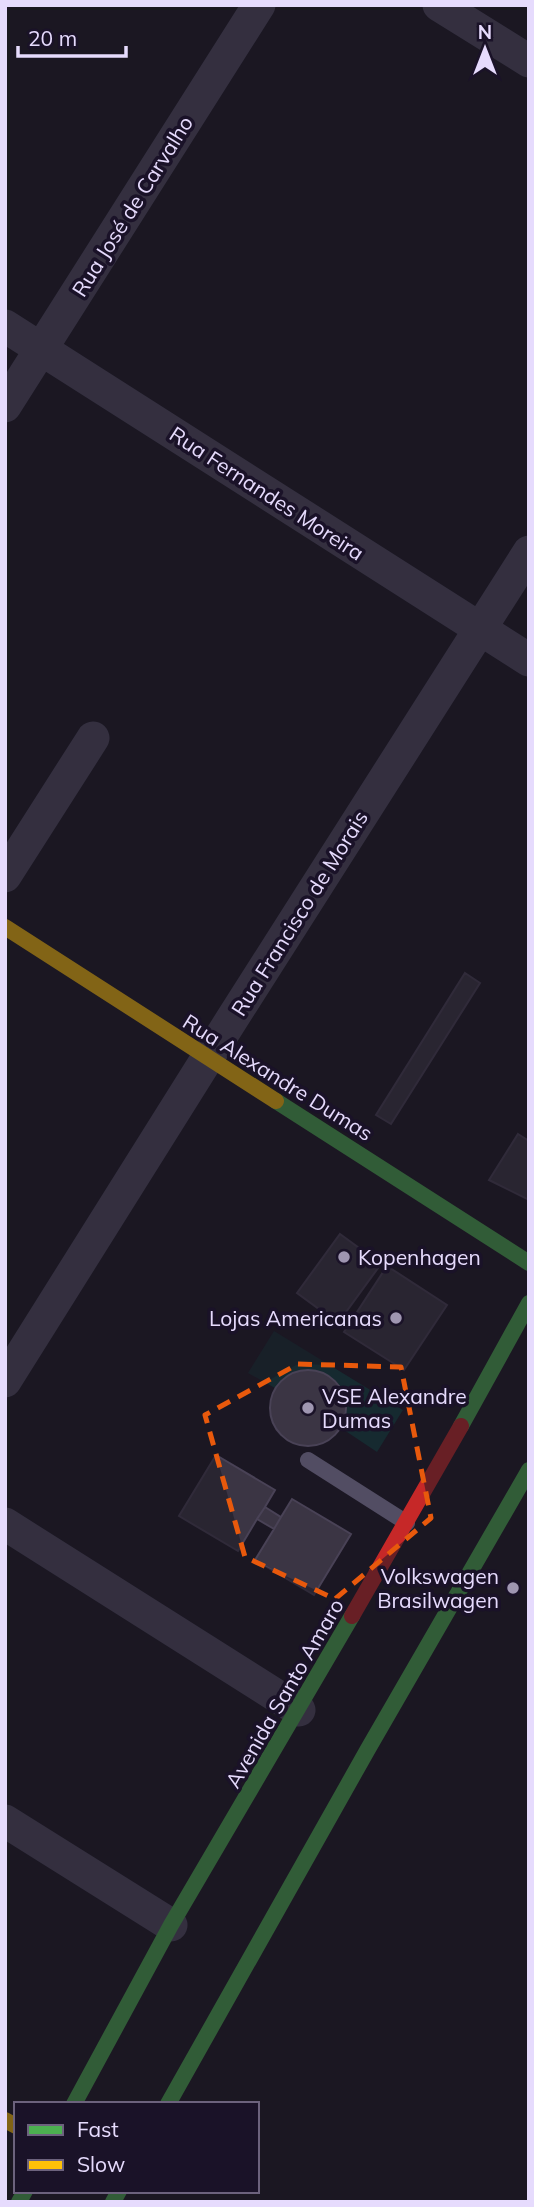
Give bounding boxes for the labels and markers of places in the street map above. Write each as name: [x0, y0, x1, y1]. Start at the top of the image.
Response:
place label: Kopenhagen: [358, 1244, 481, 1270]
marker: Kopenhagen: [336, 1249, 352, 1265]
place label: Lojas Americanas: [209, 1305, 382, 1331]
marker: Lojas Americanas: [388, 1310, 404, 1326]
place label: VSE Alexandre Dumas: [322, 1383, 467, 1433]
marker: VSE Alexandre Dumas: [300, 1400, 316, 1416]
place label: Volkswagen Brasilwagen: [377, 1563, 499, 1613]
marker: Volkswagen Brasilwagen: [505, 1580, 521, 1596]

